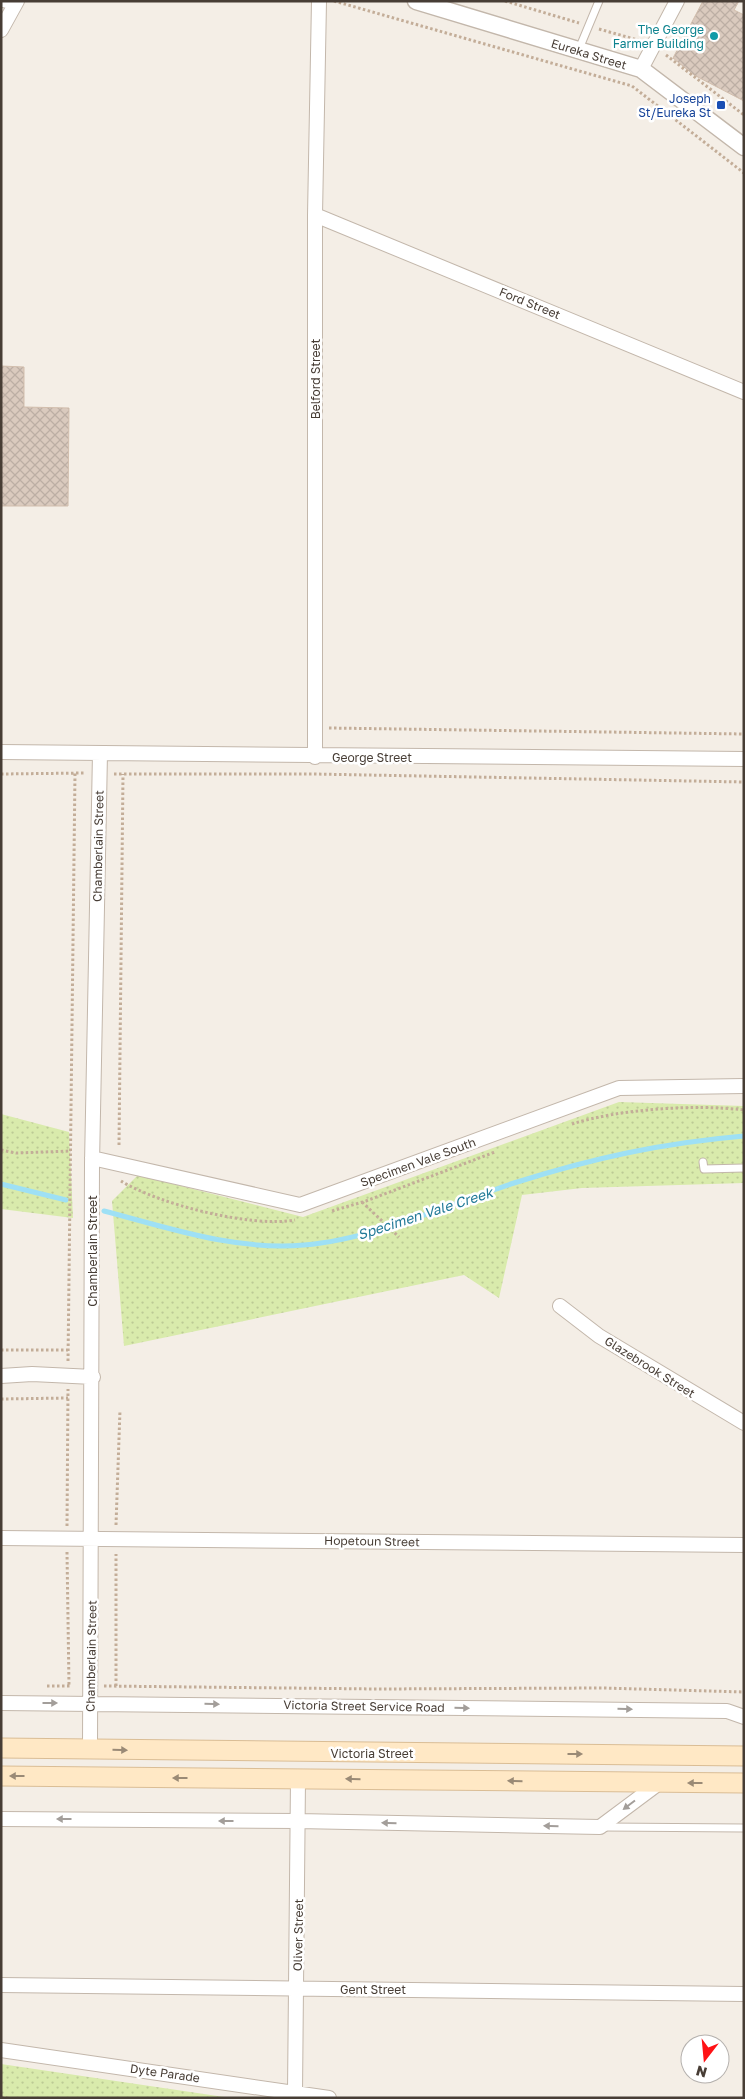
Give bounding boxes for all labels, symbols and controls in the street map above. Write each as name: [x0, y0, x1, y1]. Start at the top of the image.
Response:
place label: The George Farmer Building: [613, 22, 704, 51]
marker: The George Farmer Building: [708, 30, 720, 42]
street label: Eureka Street: [549, 35, 629, 73]
place label: Joseph St/Eureka St: [638, 91, 711, 120]
marker: Joseph St/Eureka St: [715, 99, 727, 111]
street label: Ford Street: [497, 284, 563, 322]
street label: Belford Street: [308, 339, 323, 419]
street label: George Street: [332, 750, 412, 765]
street label: Chamberlain Street: [90, 790, 106, 902]
street label: Specimen Vale South: [358, 1134, 478, 1190]
water label: Specimen Vale Creek: [355, 1182, 497, 1243]
street label: Chamberlain Street: [85, 1195, 100, 1307]
street label: Glazebrook Street: [602, 1333, 698, 1401]
street label: Hopetoun Street: [324, 1533, 420, 1549]
street label: Chamberlain Street: [83, 1600, 99, 1712]
street label: Victoria Street Service Road: [283, 1697, 445, 1715]
one-way arrow: [42, 1699, 58, 1707]
one-way arrow: [205, 1701, 221, 1709]
one-way arrow: [455, 1704, 471, 1712]
one-way arrow: [617, 1706, 633, 1714]
one-way arrow: [112, 1746, 128, 1754]
street label: Victoria Street: [331, 1746, 414, 1761]
one-way arrow: [567, 1750, 583, 1758]
one-way arrow: [9, 1772, 25, 1780]
one-way arrow: [171, 1774, 187, 1782]
one-way arrow: [344, 1775, 360, 1783]
one-way arrow: [507, 1777, 523, 1785]
one-way arrow: [687, 1779, 703, 1787]
one-way arrow: [622, 1800, 636, 1810]
one-way arrow: [55, 1815, 71, 1823]
one-way arrow: [218, 1817, 234, 1825]
one-way arrow: [380, 1819, 396, 1827]
one-way arrow: [543, 1822, 559, 1830]
street label: Oliver Street: [290, 1898, 306, 1971]
street label: Gent Street: [340, 1982, 406, 1997]
north arrow: [680, 2034, 730, 2084]
street label: Dyte Parade: [129, 2061, 201, 2085]
text: N: [694, 2062, 709, 2082]

